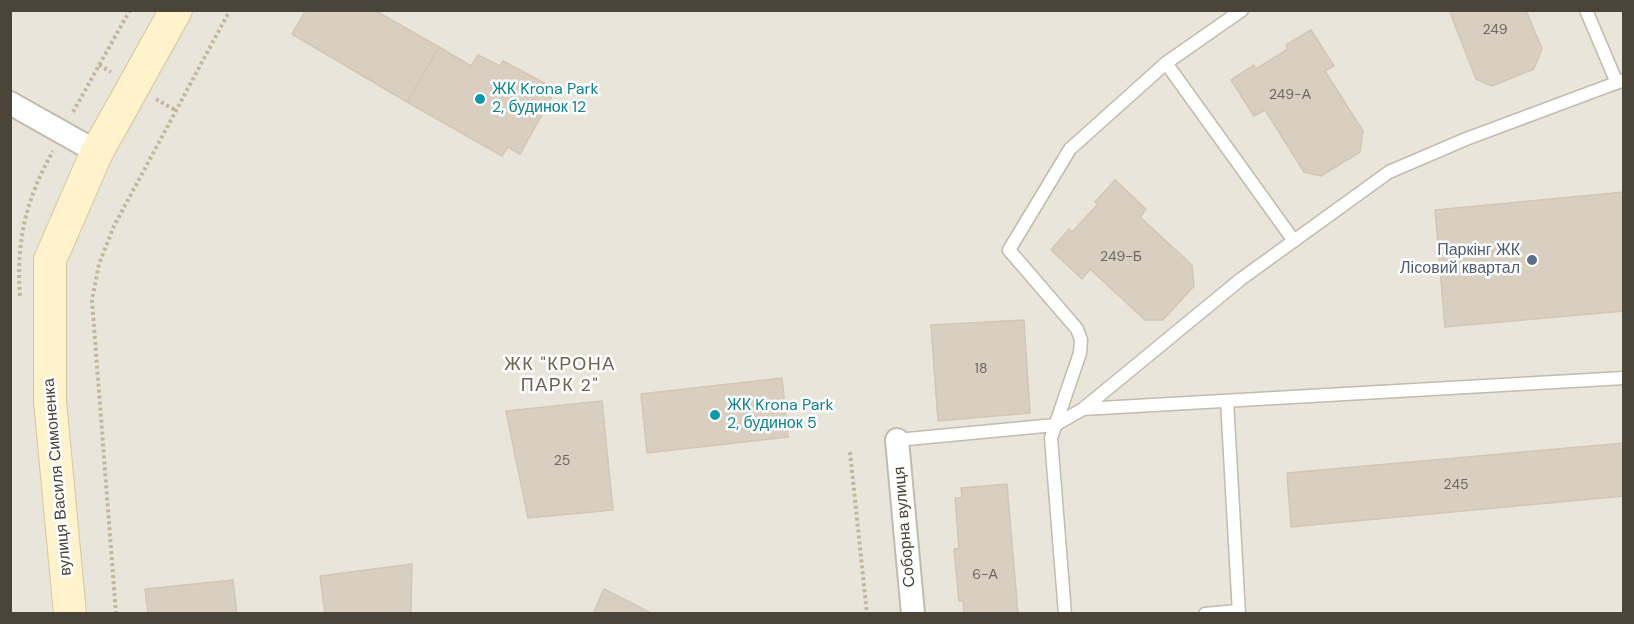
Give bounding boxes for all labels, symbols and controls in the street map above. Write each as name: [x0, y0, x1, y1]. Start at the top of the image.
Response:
house number: 249: [1482, 22, 1508, 38]
place label: ЖК Krona Park 2, будинок 12: [492, 80, 599, 118]
house number: 249-А: [1269, 87, 1311, 103]
marker: ЖК Krona Park 2, будинок 12: [473, 92, 487, 106]
place label: Паркінг ЖК Лісовий квартал: [1400, 241, 1520, 279]
house number: 249-Б: [1100, 249, 1142, 265]
marker: Паркінг ЖК Лісовий квартал: [1525, 253, 1539, 267]
district label: ЖК "КРОНА ПАРК 2": [504, 354, 616, 397]
house number: 18: [975, 361, 987, 377]
street label: вулиця Василя Симоненка: [40, 377, 76, 577]
place label: ЖК Krona Park 2, будинок 5: [727, 396, 834, 434]
marker: ЖК Krona Park 2, будинок 5: [708, 408, 722, 422]
house number: 25: [554, 453, 570, 469]
street label: Соборна вулиця: [890, 466, 920, 588]
house number: 245: [1444, 477, 1468, 493]
house number: 6-А: [972, 567, 998, 583]

